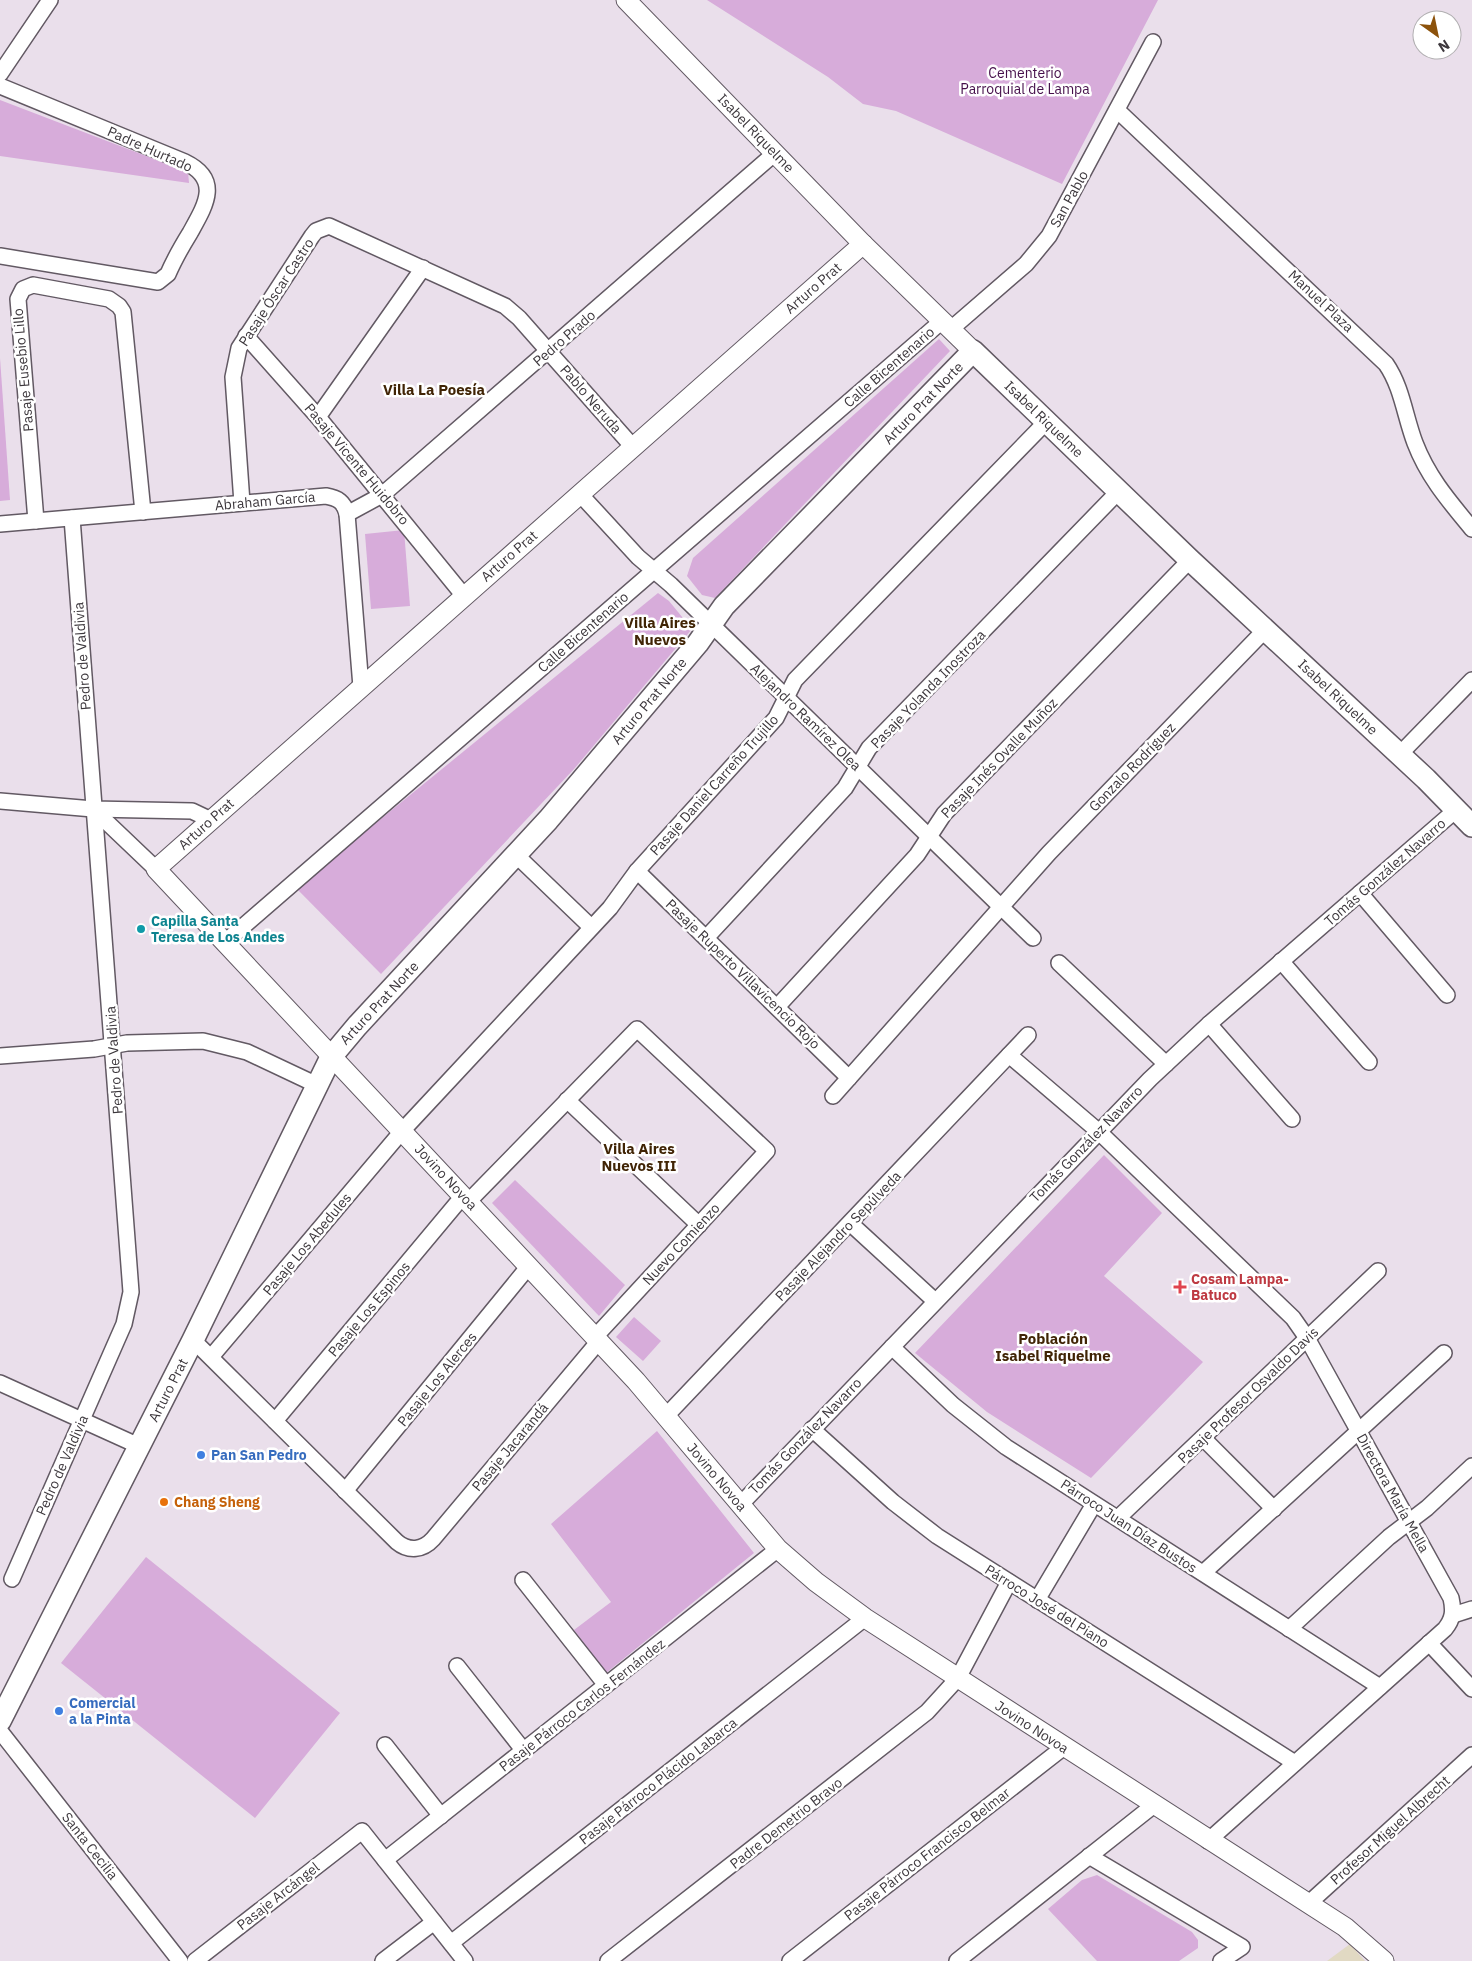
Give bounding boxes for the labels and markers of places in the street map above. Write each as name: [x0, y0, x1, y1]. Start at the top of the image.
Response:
place label: Capilla Santa Teresa de Los Andes: [151, 912, 285, 946]
marker: Capilla Santa Teresa de Los Andes: [135, 923, 147, 935]
place label: Cosam Lampa- Batuco: [1191, 1270, 1289, 1304]
marker: Cosam Lampa- Batuco: [1173, 1280, 1187, 1294]
place label: Pan San Pedro: [211, 1446, 307, 1464]
marker: Pan San Pedro: [195, 1449, 207, 1461]
place label: Chang Sheng: [174, 1493, 260, 1511]
marker: Chang Sheng: [158, 1496, 170, 1508]
place label: Comercial a la Pinta: [69, 1694, 135, 1728]
marker: Comercial a la Pinta: [53, 1705, 65, 1717]

